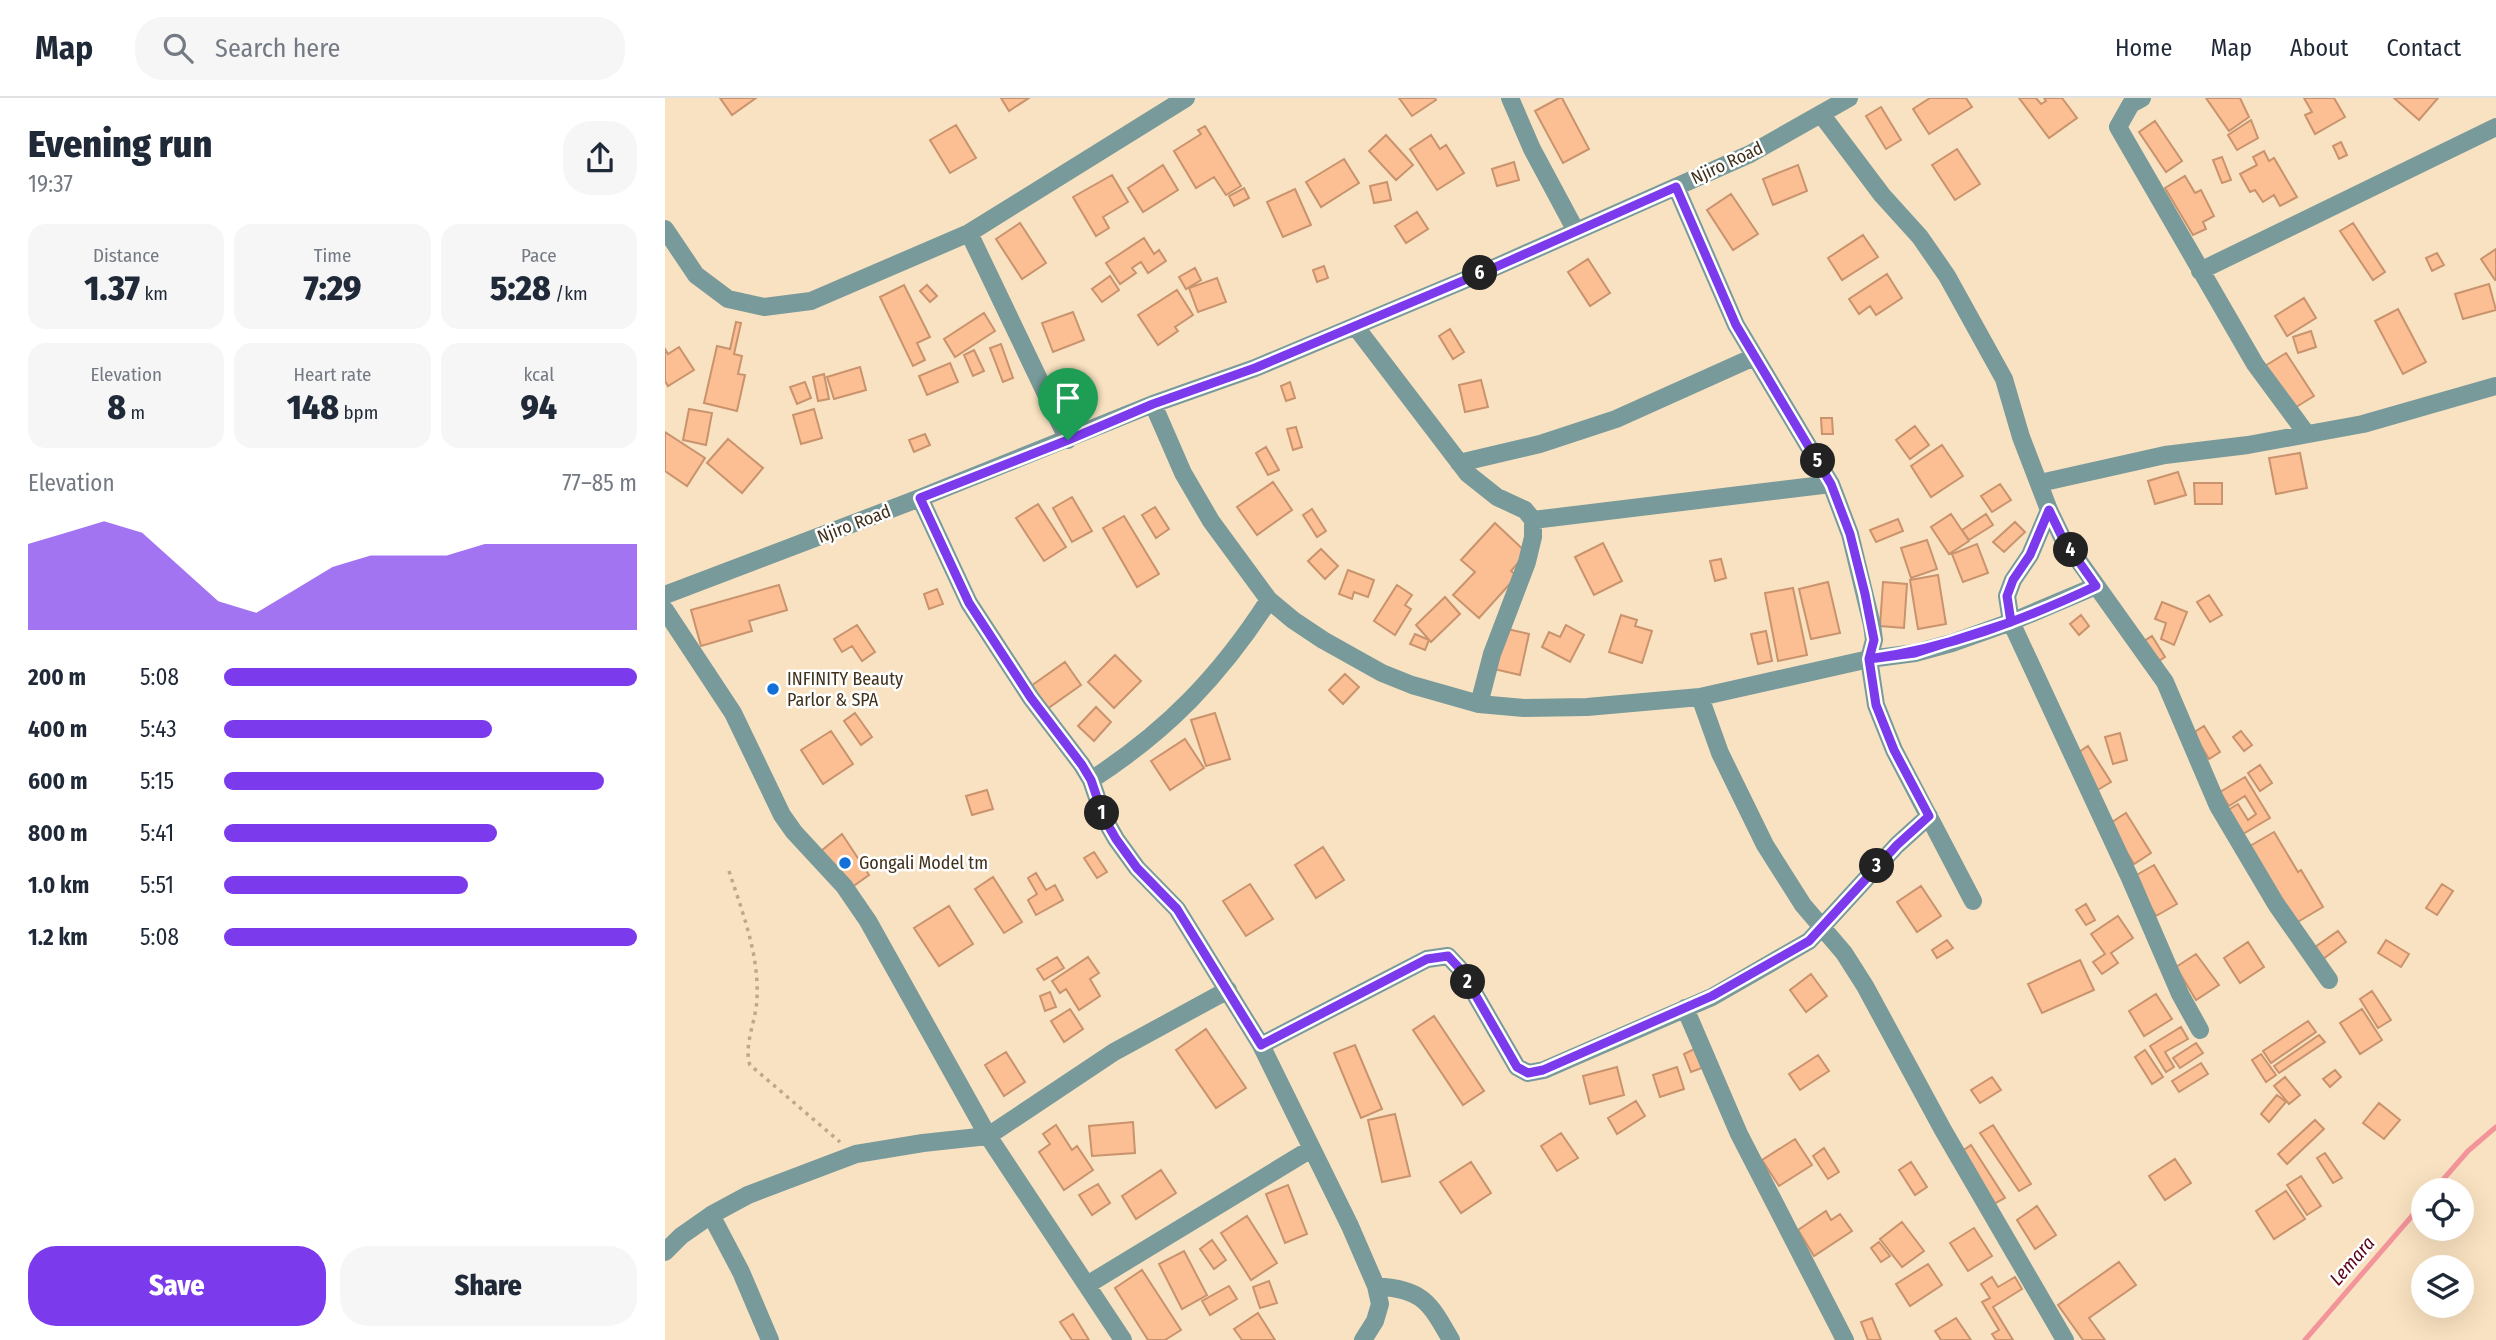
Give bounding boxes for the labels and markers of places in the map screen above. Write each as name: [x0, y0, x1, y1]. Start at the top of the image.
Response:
pin: 6: [1463, 256, 1497, 290]
pin: [1038, 368, 1098, 440]
pin: 5: [1801, 444, 1835, 478]
pin: 4: [2053, 532, 2089, 568]
place label: INFINITY Beauty Parlor & SPA: [787, 668, 903, 711]
marker: INFINITY Beauty Parlor & SPA: [765, 681, 781, 697]
pin: 1: [1085, 796, 1119, 830]
pin: 3: [1859, 848, 1895, 884]
place label: Gongali Model tm: [859, 852, 988, 874]
marker: Gongali Model tm: [837, 855, 853, 871]
pin: 2: [1451, 964, 1485, 1000]

